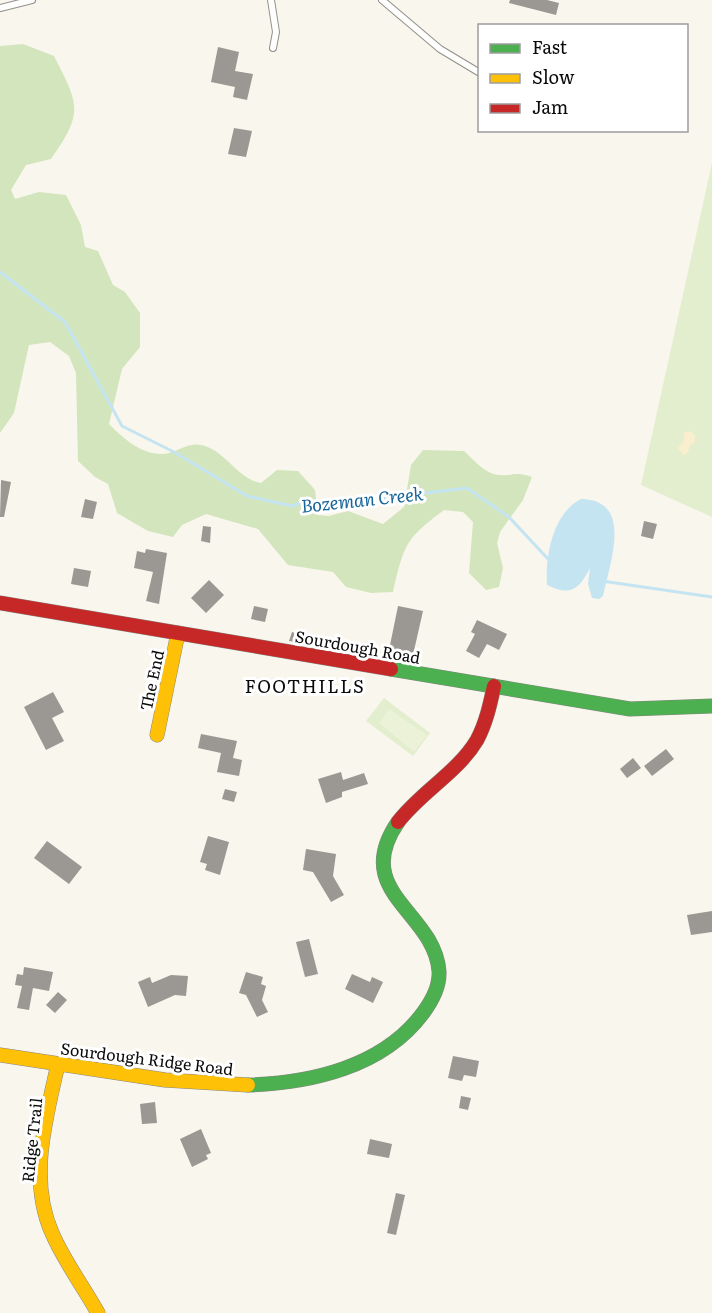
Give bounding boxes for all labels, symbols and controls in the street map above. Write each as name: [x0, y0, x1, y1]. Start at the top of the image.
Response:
legend: [478, 24, 688, 132]
text: Fast: [532, 33, 568, 60]
text: Slow: [532, 63, 575, 90]
text: Jam: [532, 93, 568, 120]
water label: Bozeman Creek: [300, 479, 425, 519]
street label: Sourdough Road: [293, 623, 423, 669]
street label: The End: [133, 647, 169, 713]
district label: FOOTHILLS: [245, 672, 365, 699]
street label: Sourdough Ridge Road: [59, 1036, 235, 1081]
street label: Ridge Trail: [15, 1096, 47, 1184]

